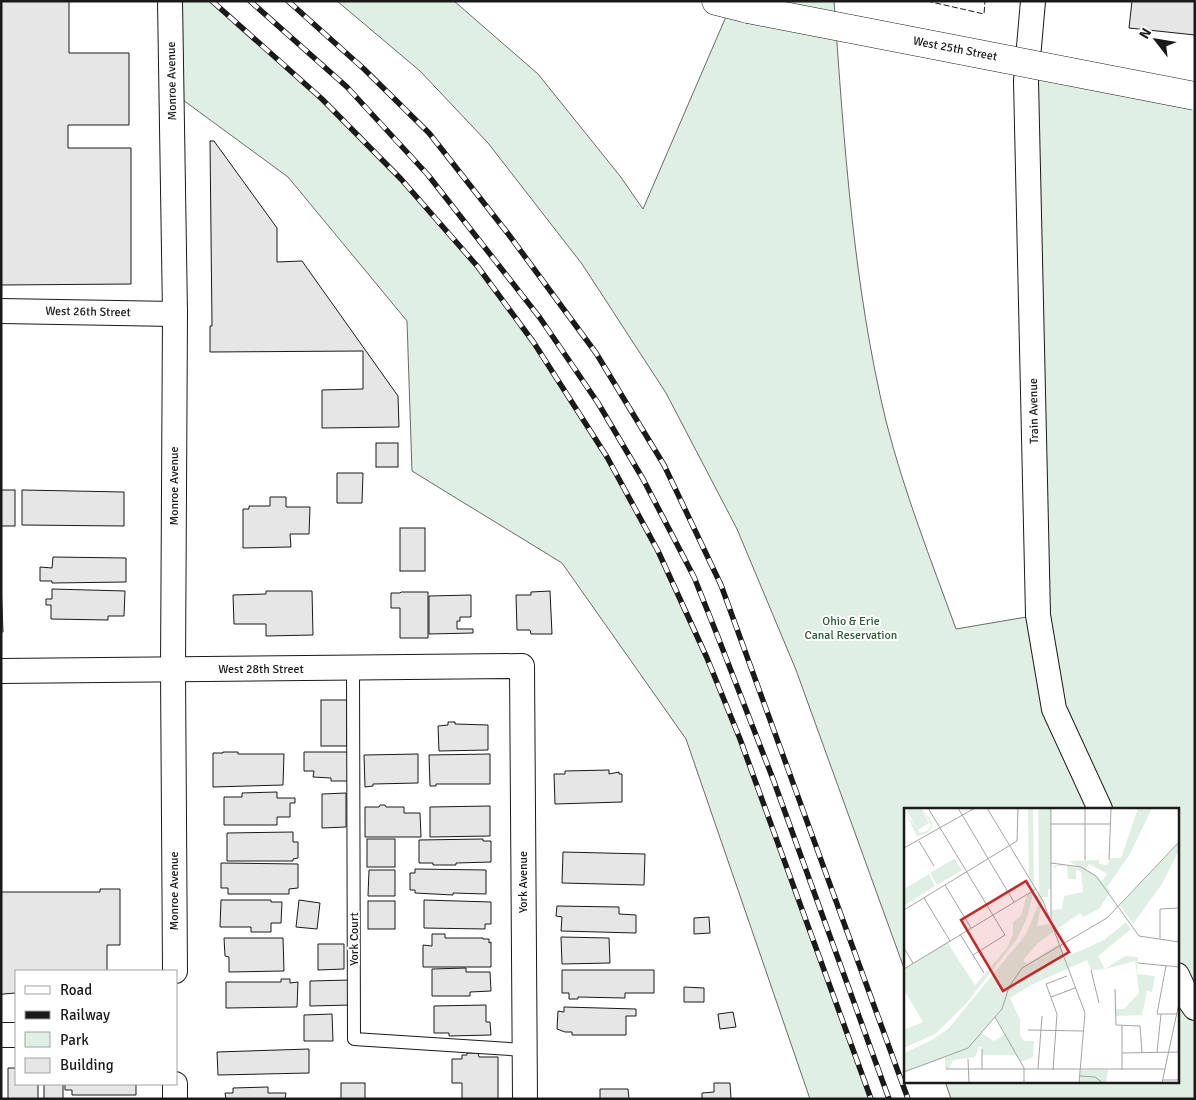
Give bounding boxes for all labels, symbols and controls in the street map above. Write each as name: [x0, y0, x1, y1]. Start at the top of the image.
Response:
north arrow: [1131, 15, 1181, 65]
text: N: [1135, 25, 1155, 42]
street label: West 25th Street: [912, 33, 998, 65]
street label: Monroe Avenue: [164, 41, 180, 121]
street label: West 26th Street: [45, 304, 131, 320]
street label: Train Avenue: [1026, 378, 1042, 444]
street label: Monroe Avenue: [167, 446, 182, 526]
park label: Ohio & Erie Canal Reservation: [805, 614, 897, 643]
street label: West 28th Street: [218, 662, 304, 677]
inset map: [904, 808, 1178, 1082]
street label: Monroe Avenue: [167, 851, 182, 931]
street label: York Avenue: [516, 851, 531, 913]
street label: York Court: [347, 912, 362, 966]
legend: [15, 970, 178, 1085]
text: Road: [60, 981, 92, 999]
text: Railway: [60, 1006, 110, 1024]
text: Park: [60, 1031, 89, 1049]
text: Building: [60, 1056, 114, 1074]

